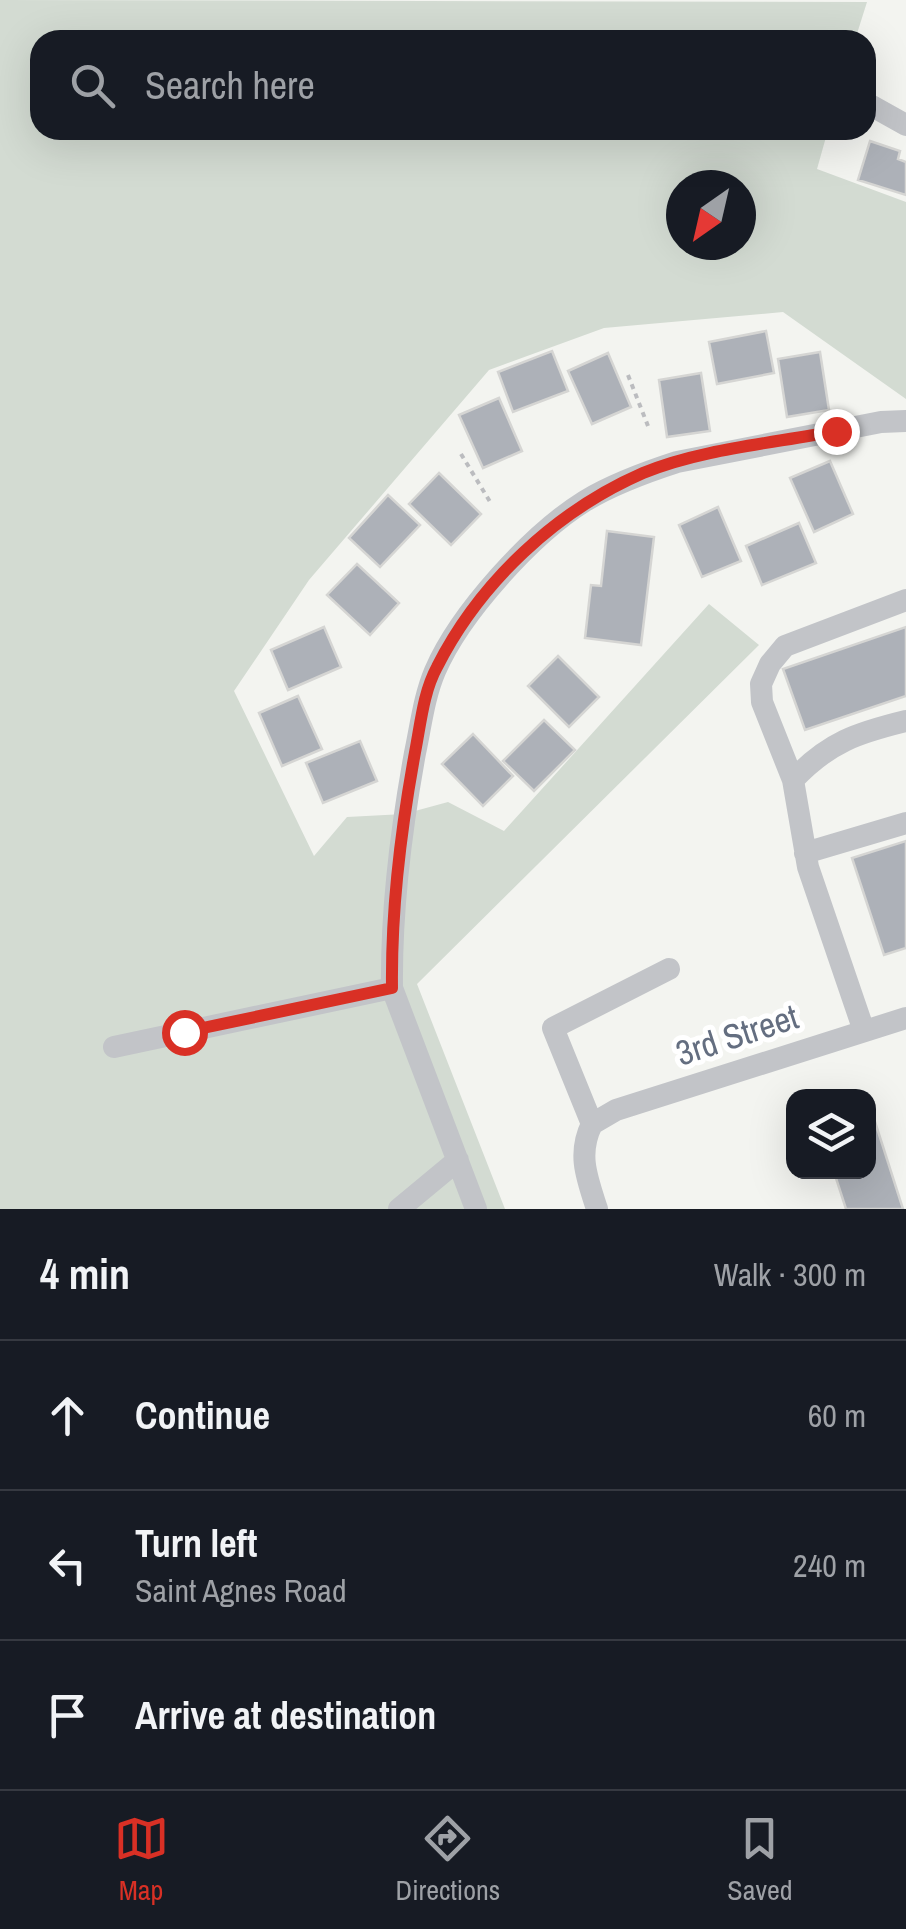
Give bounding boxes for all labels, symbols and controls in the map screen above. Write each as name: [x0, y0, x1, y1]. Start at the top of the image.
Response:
search box: [30, 30, 876, 140]
icon: search: [65, 58, 120, 113]
text: Search here: [145, 60, 315, 111]
north arrow: [666, 170, 756, 260]
route end: [814, 409, 860, 455]
street label: 3rd Street: [670, 993, 804, 1076]
route start: [162, 1010, 208, 1056]
map controls: [786, 1089, 876, 1179]
button: layers: [786, 1089, 876, 1179]
text: 4 min: [40, 1246, 130, 1302]
text: Walk · 300 m: [714, 1253, 866, 1296]
icon: ahead: [40, 1388, 95, 1443]
text: Continue: [135, 1390, 270, 1441]
text: 60 m: [808, 1394, 866, 1437]
text: Turn left: [135, 1518, 257, 1569]
icon: left: [40, 1538, 95, 1593]
text: 240 m: [793, 1544, 866, 1587]
text: Saint Agnes Road: [135, 1569, 347, 1612]
icon: arrive: [40, 1688, 95, 1743]
text: Arrive at destination: [135, 1690, 436, 1741]
tab: Map: [114, 1811, 169, 1909]
tab: Directions: [396, 1811, 500, 1909]
tab: Saved: [727, 1811, 792, 1909]

